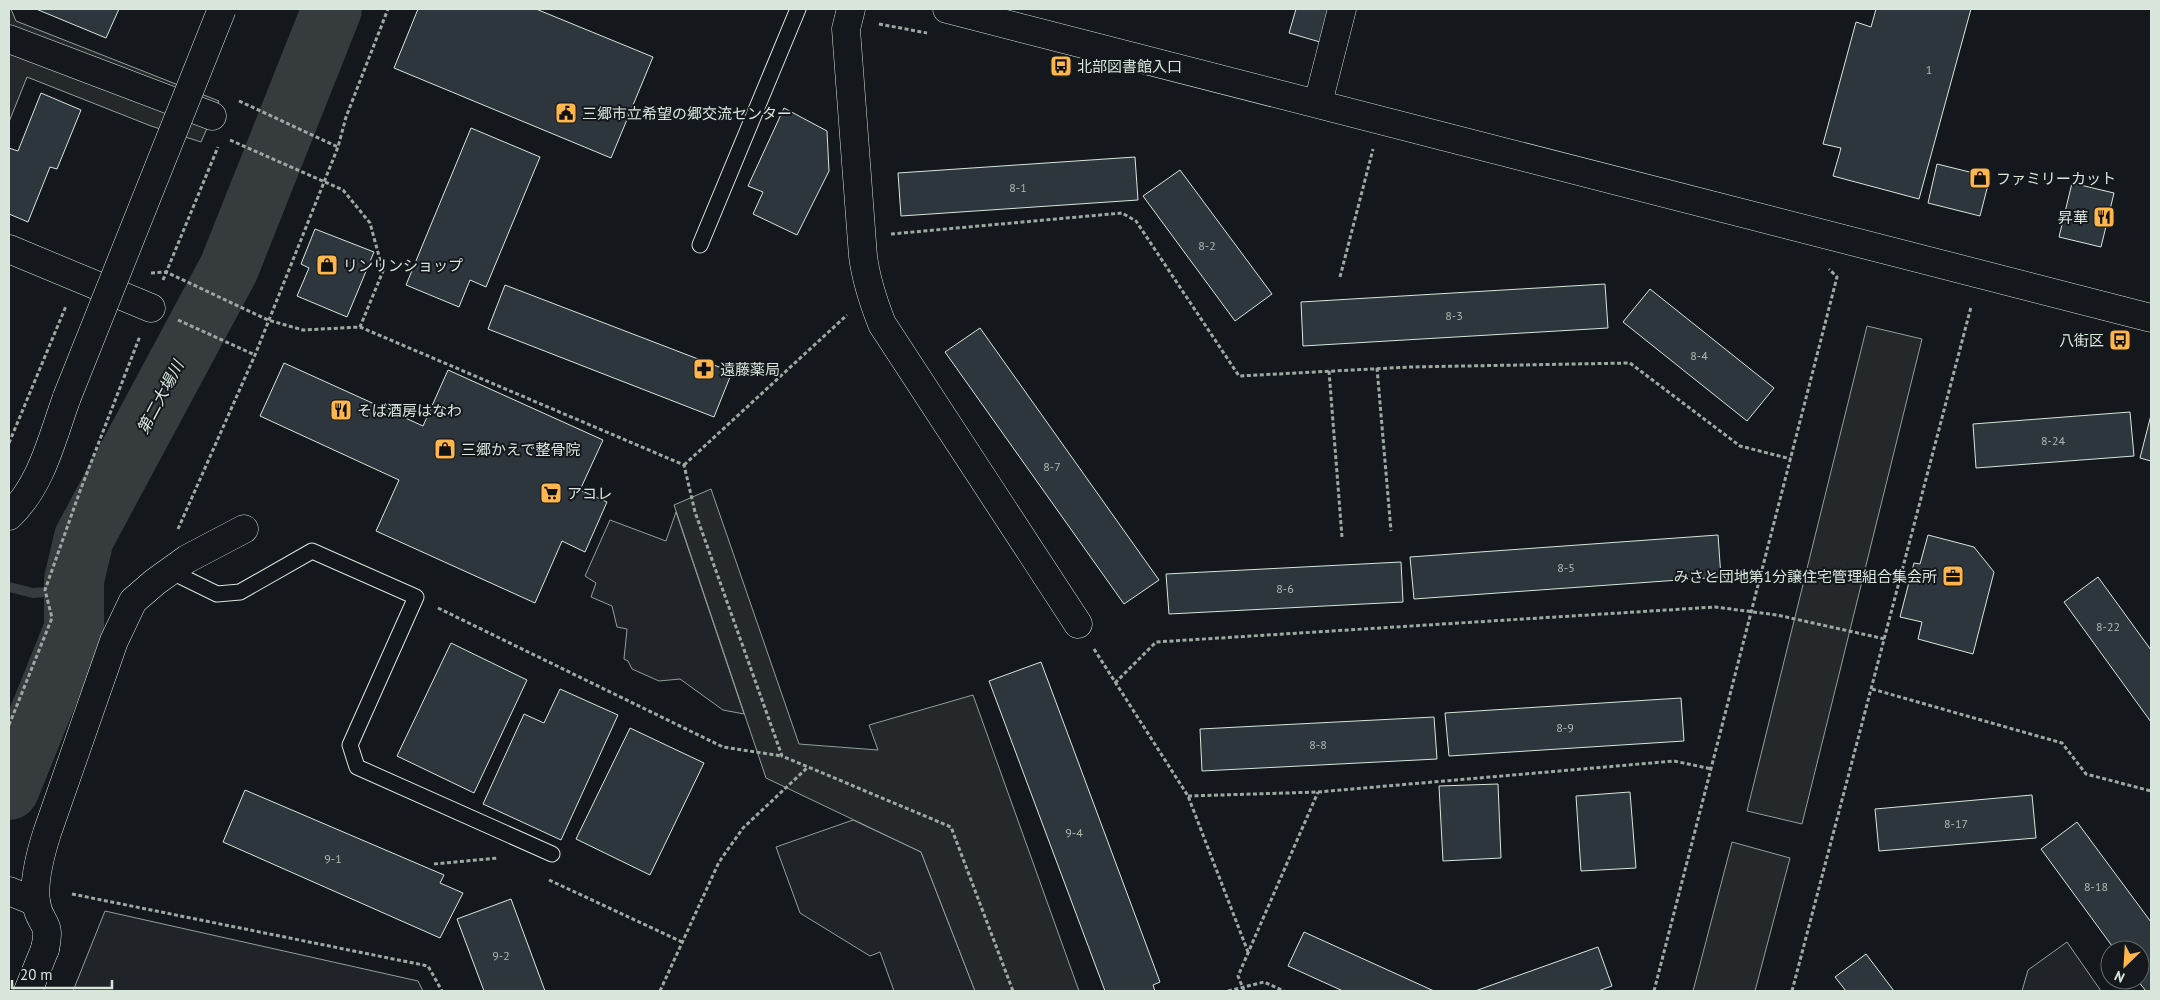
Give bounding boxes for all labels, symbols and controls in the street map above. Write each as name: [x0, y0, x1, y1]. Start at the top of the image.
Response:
bus stop icon: 北部図書館入口: [1049, 54, 1073, 78]
place label: 北部図書館入口: [1077, 57, 1182, 76]
house number: 1: [1926, 62, 1932, 77]
public building icon: 三郷市立希望の郷交流センター: [554, 101, 578, 125]
place label: 三郷市立希望の郷交流センター: [582, 104, 792, 123]
shop icon: ファミリーカット: [1968, 166, 1992, 190]
place label: ファミリーカット: [1996, 169, 2116, 188]
house number: 8-1: [1009, 180, 1027, 195]
restaurant icon: 昇華: [2092, 205, 2116, 229]
place label: 昇華: [2058, 208, 2088, 227]
house number: 8-2: [1198, 238, 1216, 253]
shop icon: リンリンショップ: [315, 253, 339, 277]
place label: リンリンショップ: [343, 256, 463, 275]
house number: 8-3: [1445, 308, 1463, 323]
bus stop icon: 八街区: [2108, 328, 2132, 352]
place label: 八街区: [2059, 331, 2104, 350]
house number: 8-4: [1690, 348, 1708, 363]
water label: 第二大場川: [132, 355, 189, 437]
pharmacy icon: 遠藤薬局: [692, 357, 716, 381]
place label: 遠藤薬局: [720, 360, 780, 379]
restaurant icon: そば酒房はなわ: [329, 398, 353, 422]
place label: そば酒房はなわ: [357, 401, 462, 420]
house number: 8-24: [2041, 433, 2065, 448]
shop icon: 三郷かえで整骨院: [433, 437, 457, 461]
place label: 三郷かえで整骨院: [461, 440, 581, 459]
house number: 8-7: [1043, 459, 1061, 474]
supermarket icon: アコレ: [539, 481, 563, 505]
place label: アコレ: [567, 484, 612, 503]
house number: 8-5: [1557, 560, 1575, 575]
office icon: みさと団地第1分譲住宅管理組合集会所: [1941, 564, 1965, 588]
place label: みさと団地第1分譲住宅管理組合集会所: [1674, 567, 1937, 586]
house number: 8-6: [1276, 581, 1294, 596]
house number: 8-22: [2096, 619, 2120, 634]
house number: 8-9: [1556, 720, 1574, 735]
house number: 8-8: [1309, 737, 1327, 752]
house number: 8-17: [1944, 816, 1968, 831]
house number: 9-4: [1065, 825, 1083, 840]
house number: 9-1: [324, 851, 342, 866]
house number: 8-18: [2084, 879, 2108, 894]
north arrow: [2100, 940, 2150, 990]
house number: 9-2: [492, 948, 510, 963]
scale bar: [12, 958, 112, 990]
text: 20 m: [20, 965, 53, 984]
text: N: [2112, 967, 2127, 987]

